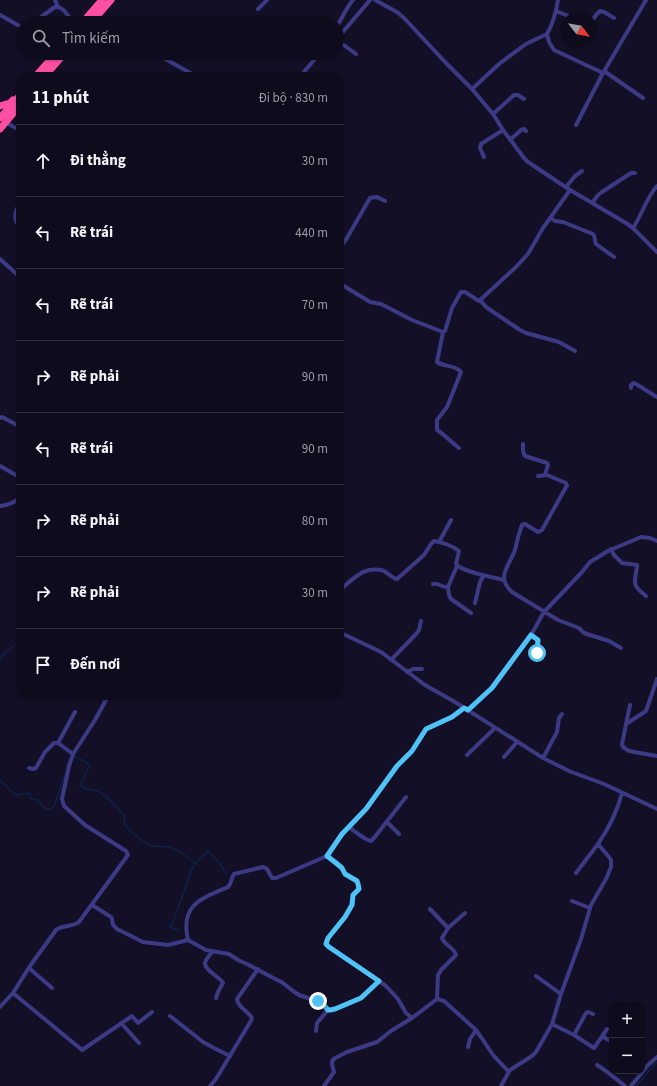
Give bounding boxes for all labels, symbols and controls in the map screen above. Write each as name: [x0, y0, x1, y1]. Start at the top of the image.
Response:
north arrow: [561, 12, 597, 48]
search box: [16, 16, 344, 60]
icon: search: [30, 27, 52, 49]
text: Tìm kiếm: [62, 28, 120, 49]
text: 11 phút: [32, 86, 89, 110]
text: Đi bộ · 830 m: [259, 89, 328, 107]
icon: ahead: [32, 150, 54, 172]
text: Đi thẳng: [70, 150, 126, 171]
text: 30 m: [302, 152, 328, 170]
icon: left: [32, 222, 54, 244]
text: Rẽ trái: [70, 222, 113, 243]
text: 440 m: [295, 224, 328, 242]
icon: left: [32, 294, 54, 316]
text: Rẽ trái: [70, 294, 113, 315]
text: 70 m: [302, 296, 328, 314]
icon: right: [32, 366, 54, 388]
text: Rẽ phải: [70, 366, 119, 387]
text: 90 m: [302, 368, 328, 386]
icon: left: [32, 438, 54, 460]
text: Rẽ trái: [70, 438, 113, 459]
text: 90 m: [302, 440, 328, 458]
icon: right: [32, 510, 54, 532]
text: Rẽ phải: [70, 510, 119, 531]
text: 80 m: [302, 512, 328, 530]
icon: right: [32, 582, 54, 604]
text: Rẽ phải: [70, 582, 119, 603]
text: 30 m: [302, 584, 328, 602]
route start: [528, 644, 546, 662]
icon: arrive: [32, 654, 54, 676]
text: Đến nơi: [70, 654, 120, 675]
route end: [309, 992, 327, 1010]
map controls: [609, 1002, 645, 1074]
button: +: [609, 1002, 645, 1038]
button: −: [609, 1038, 645, 1074]

